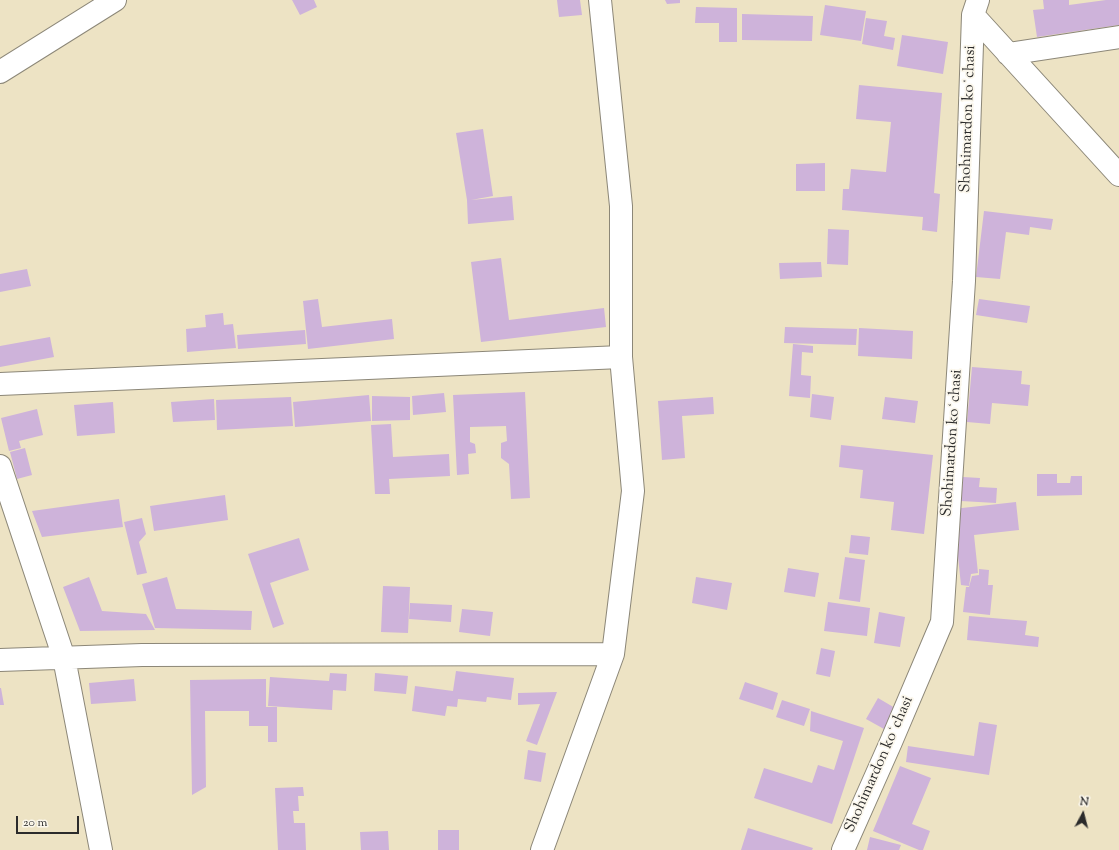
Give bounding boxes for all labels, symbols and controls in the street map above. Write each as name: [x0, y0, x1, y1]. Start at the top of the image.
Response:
street label: Shohimardon koʻchasi: [957, 45, 981, 193]
street label: Shohimardon koʻchasi: [939, 369, 967, 517]
street label: Shohimardon koʻchasi: [842, 694, 918, 836]
north arrow: [1063, 794, 1103, 834]
text: N: [1079, 794, 1090, 811]
scale bar: [18, 808, 81, 834]
text: 20 m: [23, 814, 47, 832]

